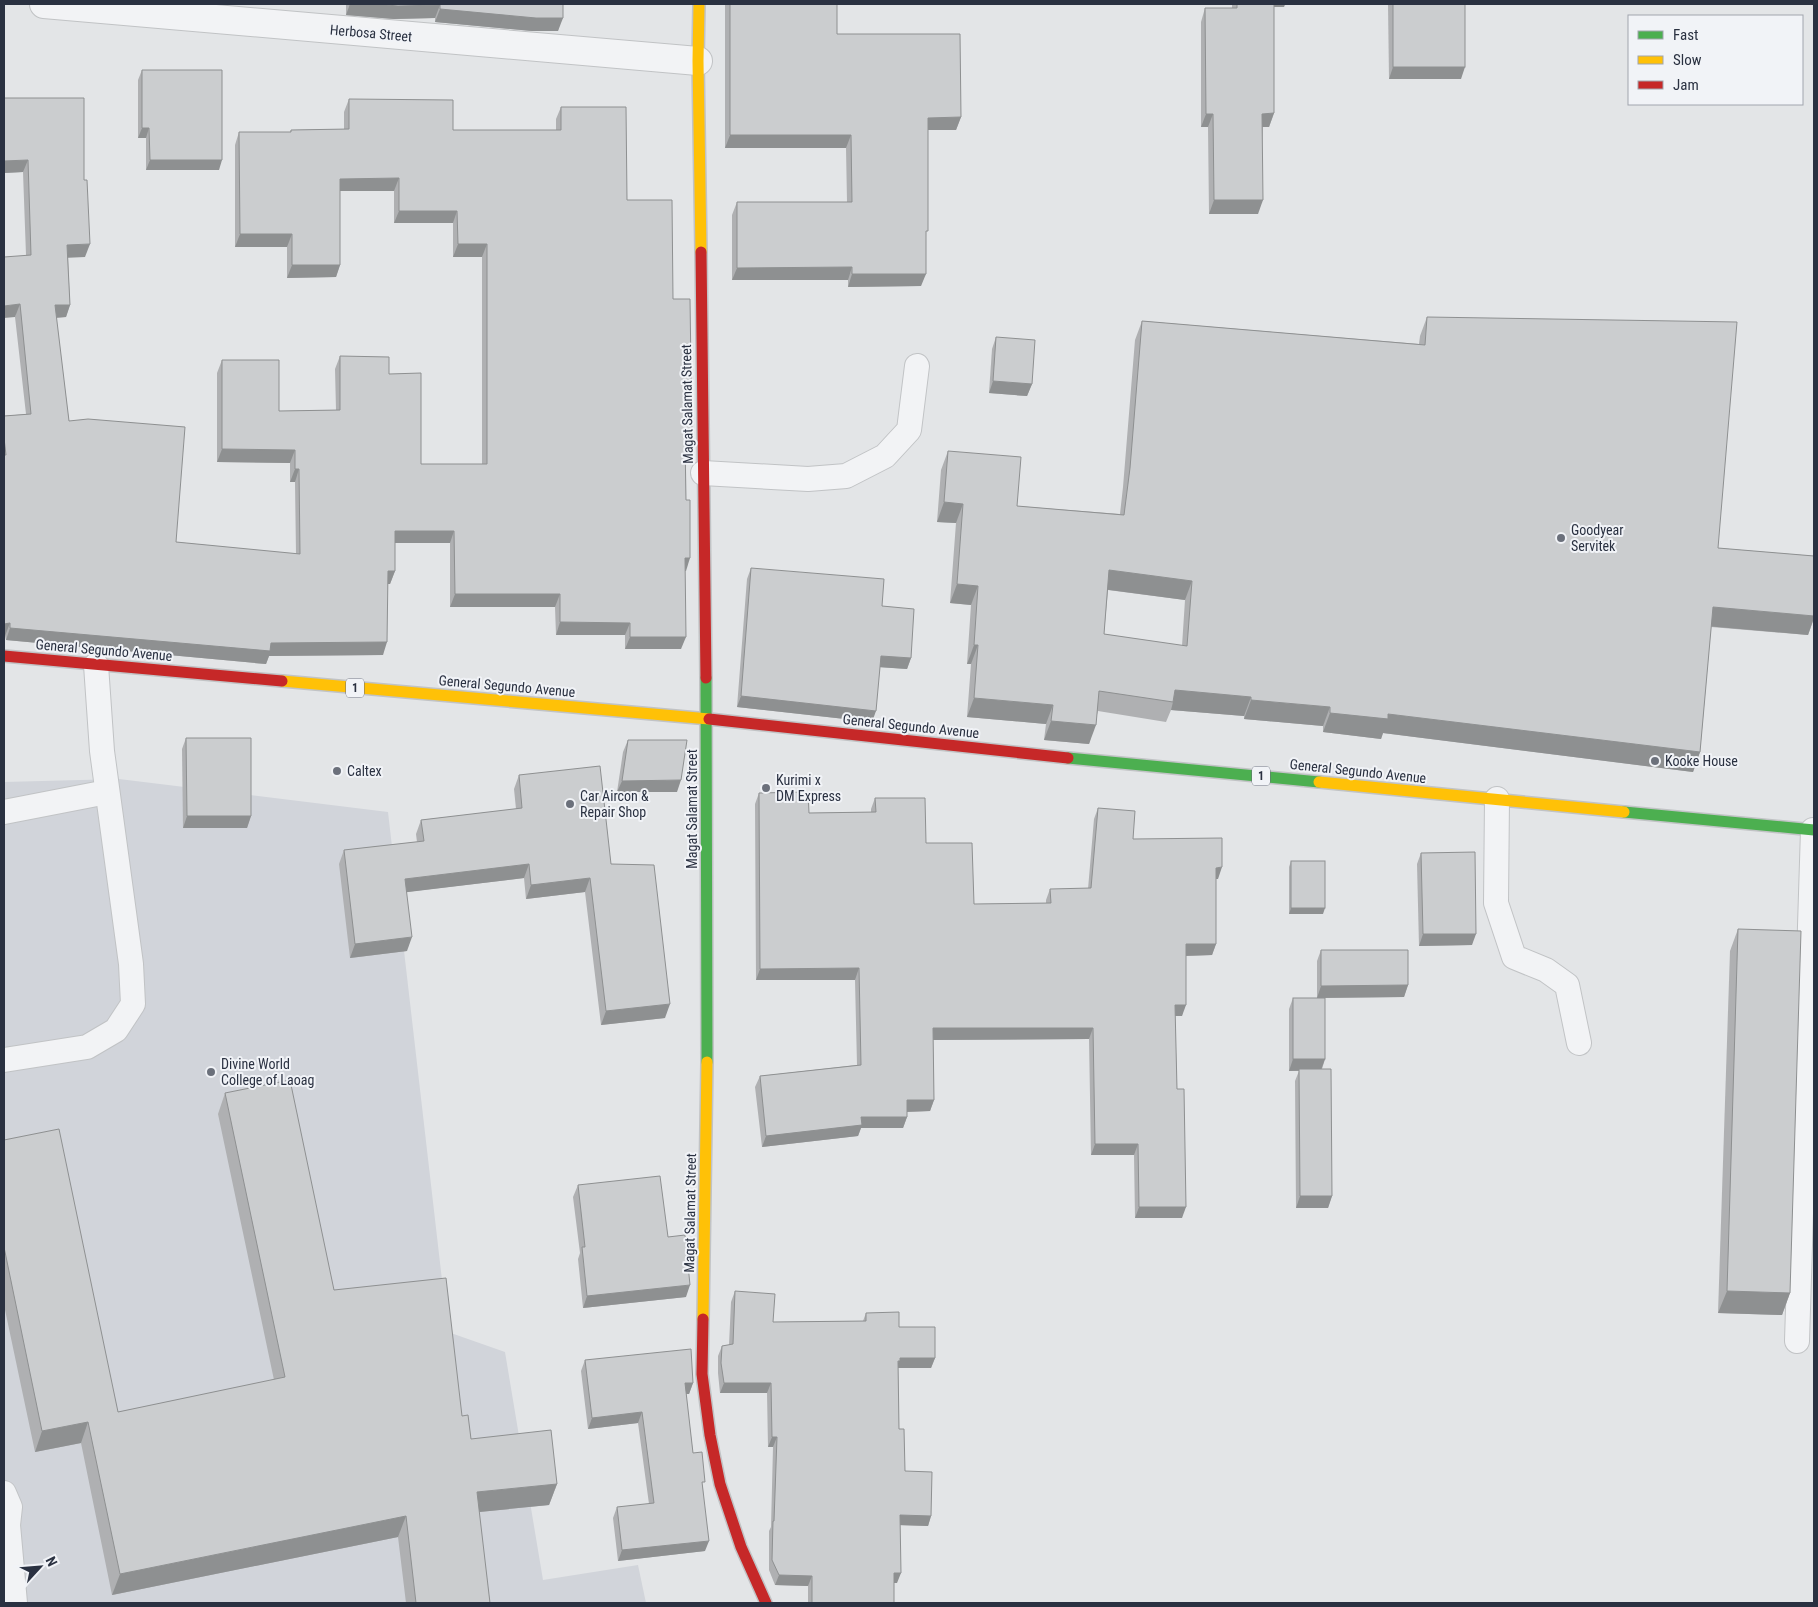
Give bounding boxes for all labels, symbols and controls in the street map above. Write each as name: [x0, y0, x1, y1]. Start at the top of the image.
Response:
legend: [1628, 15, 1803, 105]
street label: Herbosa Street: [329, 21, 413, 45]
text: Fast: [1673, 26, 1698, 44]
text: Slow: [1673, 51, 1702, 69]
text: Jam: [1673, 76, 1699, 94]
street label: Magat Salamat Street: [678, 344, 696, 464]
place label: Goodyear Servitek: [1571, 522, 1624, 554]
marker: Goodyear Servitek: [1555, 532, 1567, 544]
street label: General Segundo Avenue: [35, 636, 173, 664]
street label: General Segundo Avenue: [438, 672, 576, 700]
road number: 1: [346, 678, 364, 698]
street label: General Segundo Avenue: [842, 711, 980, 741]
street label: Magat Salamat Street: [684, 749, 700, 869]
place label: Kooke House: [1665, 753, 1738, 769]
marker: Kooke House: [1649, 755, 1661, 767]
street label: General Segundo Avenue: [1289, 756, 1427, 786]
place label: Caltex: [347, 763, 382, 779]
marker: Caltex: [331, 765, 343, 777]
road number: 1: [1252, 766, 1270, 786]
place label: Kurimi x DM Express: [776, 772, 841, 804]
marker: Kurimi x DM Express: [760, 782, 772, 794]
place label: Car Aircon & Repair Shop: [580, 788, 649, 820]
marker: Car Aircon & Repair Shop: [564, 798, 576, 810]
place label: Divine World College of Laoag: [221, 1056, 314, 1088]
marker: Divine World College of Laoag: [205, 1066, 217, 1078]
street label: Magat Salamat Street: [681, 1153, 699, 1273]
north arrow: [15, 1542, 65, 1592]
text: N: [43, 1554, 61, 1569]

